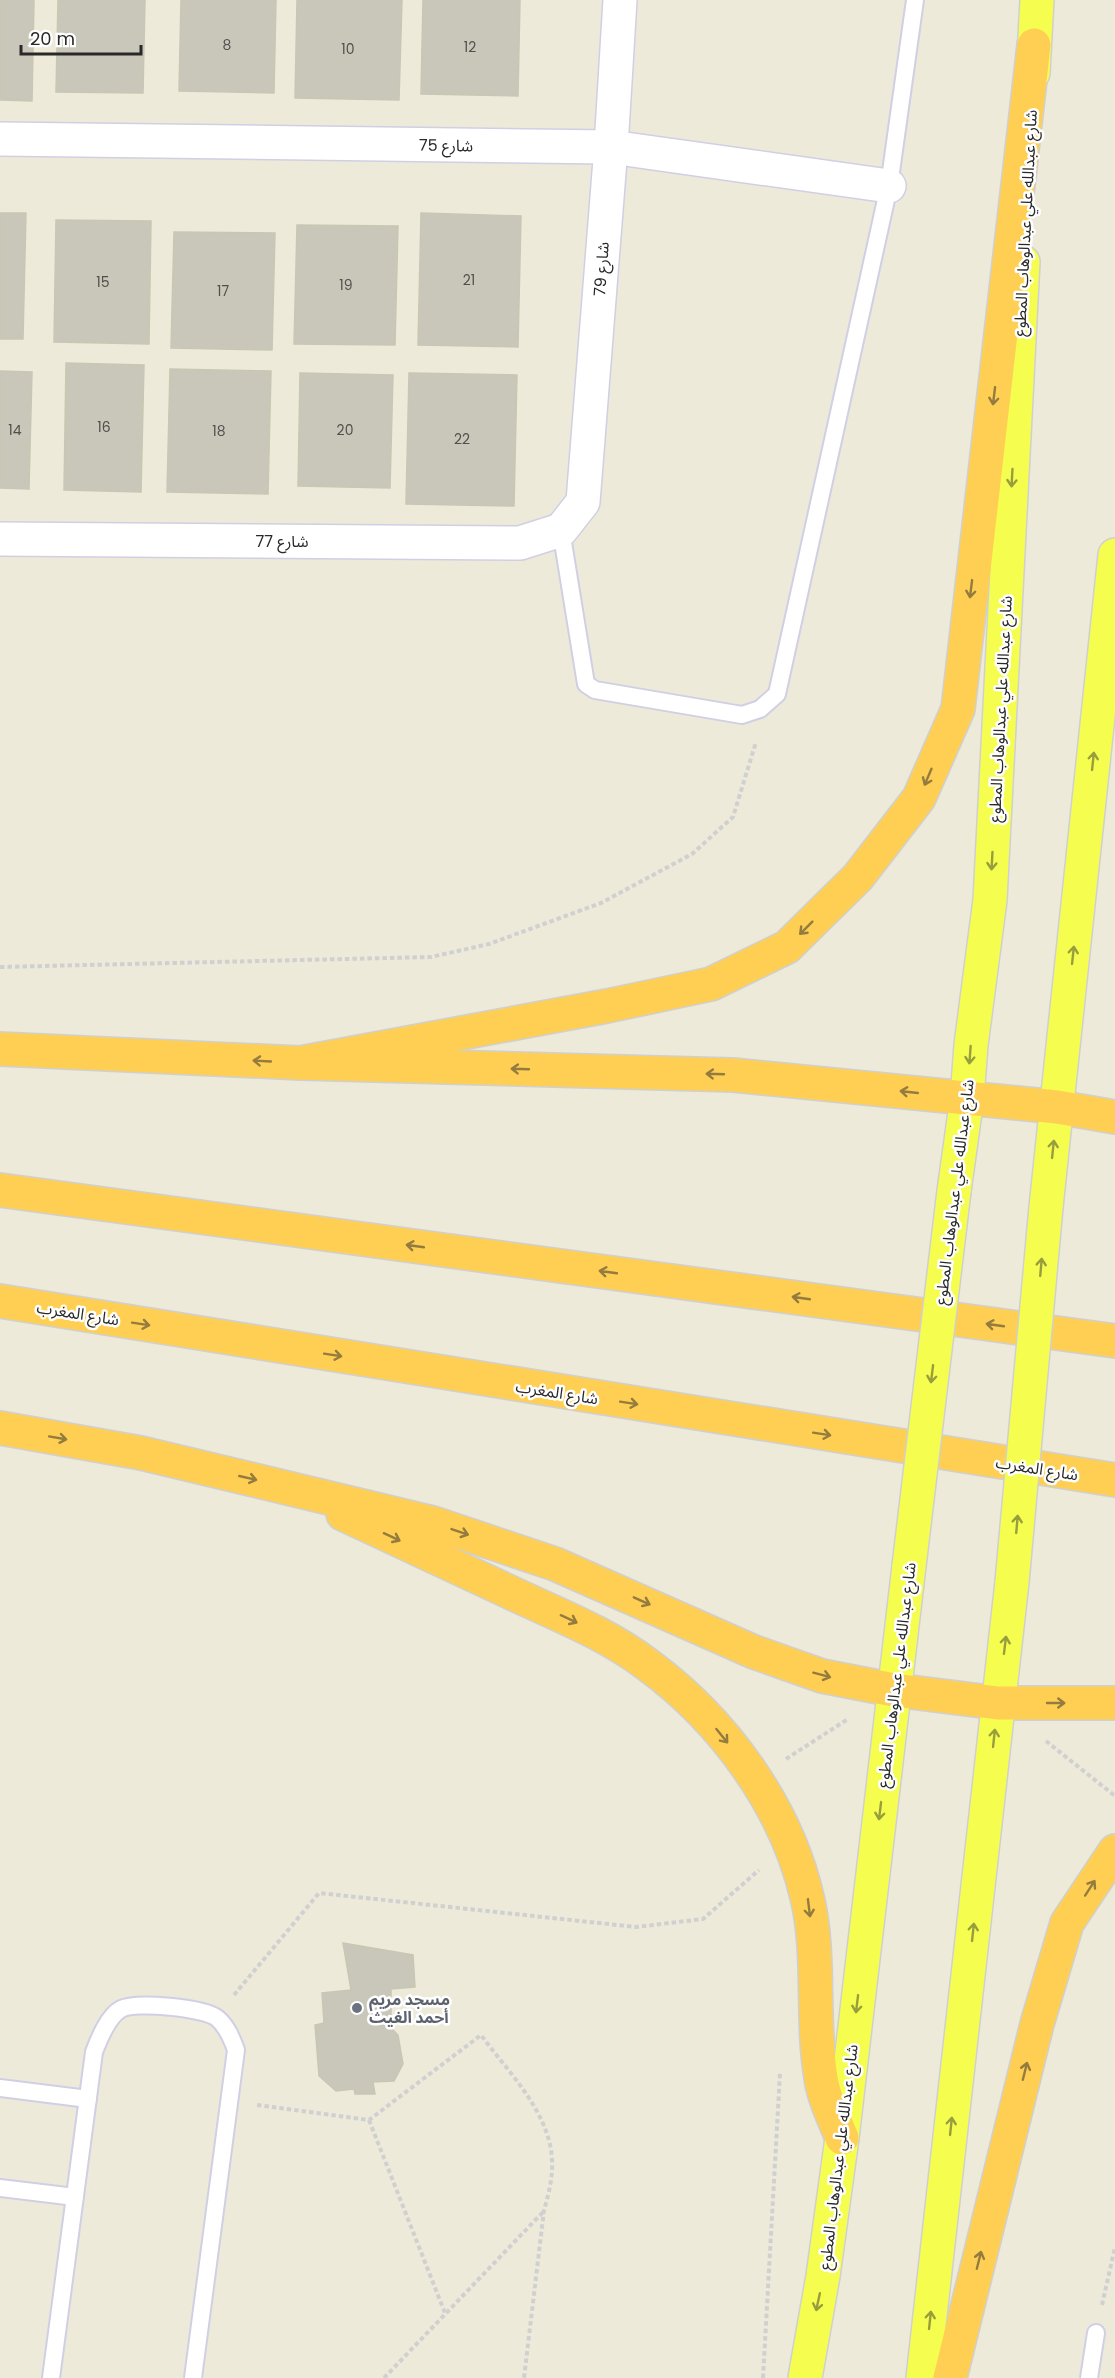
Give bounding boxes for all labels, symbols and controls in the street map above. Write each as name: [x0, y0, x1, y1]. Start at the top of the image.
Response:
scale bar: [21, 18, 141, 56]
text: 20 m: [30, 26, 75, 51]
house number: 8: [223, 35, 232, 55]
house number: 12: [464, 37, 476, 57]
house number: 10: [341, 39, 355, 59]
street label: شارع عبدالله علي عبدالوهاب المطوع: [1008, 109, 1044, 337]
street label: شارع 75: [419, 134, 473, 158]
street label: شارع 79: [588, 241, 616, 297]
house number: 21: [463, 270, 475, 290]
house number: 15: [96, 272, 110, 292]
house number: 19: [339, 275, 353, 295]
house number: 17: [217, 281, 229, 301]
one-way arrow: [988, 385, 999, 405]
house number: 16: [97, 417, 111, 437]
house number: 14: [8, 420, 22, 440]
house number: 20: [337, 420, 353, 440]
house number: 18: [212, 421, 226, 441]
house number: 22: [454, 429, 470, 449]
one-way arrow: [1006, 467, 1017, 487]
street label: شارع 77: [256, 530, 308, 554]
one-way arrow: [966, 579, 977, 599]
street label: شارع عبدالله علي عبدالوهاب المطوع: [983, 595, 1019, 823]
one-way arrow: [1088, 752, 1099, 772]
one-way arrow: [922, 768, 933, 786]
one-way arrow: [986, 851, 997, 871]
one-way arrow: [799, 921, 814, 936]
one-way arrow: [1068, 946, 1079, 966]
one-way arrow: [964, 1045, 975, 1065]
one-way arrow: [253, 1056, 272, 1067]
one-way arrow: [510, 1063, 530, 1075]
one-way arrow: [705, 1068, 725, 1080]
street label: شارع عبدالله علي عبدالوهاب المطوع: [929, 1078, 981, 1306]
one-way arrow: [899, 1086, 919, 1097]
one-way arrow: [1048, 1140, 1059, 1160]
one-way arrow: [405, 1241, 425, 1252]
one-way arrow: [1036, 1258, 1047, 1278]
one-way arrow: [599, 1267, 619, 1278]
one-way arrow: [792, 1293, 812, 1304]
street label: شارع المغرب: [35, 1296, 121, 1332]
one-way arrow: [130, 1318, 150, 1329]
one-way arrow: [985, 1319, 1005, 1330]
one-way arrow: [323, 1350, 342, 1361]
one-way arrow: [926, 1364, 937, 1384]
street label: شارع المغرب: [514, 1375, 600, 1411]
one-way arrow: [619, 1398, 639, 1409]
one-way arrow: [811, 1428, 831, 1439]
one-way arrow: [47, 1433, 67, 1444]
street label: شارع المغرب: [994, 1451, 1080, 1487]
one-way arrow: [239, 1473, 258, 1485]
one-way arrow: [1012, 1515, 1023, 1535]
one-way arrow: [450, 1527, 469, 1538]
one-way arrow: [382, 1532, 400, 1543]
street label: شارع عبدالله علي عبدالوهاب المطوع: [871, 1561, 923, 1789]
one-way arrow: [632, 1596, 651, 1607]
one-way arrow: [559, 1614, 577, 1625]
one-way arrow: [1000, 1635, 1011, 1655]
one-way arrow: [812, 1670, 831, 1681]
one-way arrow: [1046, 1697, 1066, 1709]
one-way arrow: [716, 1728, 729, 1744]
one-way arrow: [989, 1729, 1000, 1749]
one-way arrow: [874, 1800, 885, 1820]
one-way arrow: [1084, 1881, 1096, 1897]
one-way arrow: [804, 1898, 815, 1917]
one-way arrow: [967, 1923, 978, 1943]
place label: مسجد مريم أحمد الغيث: [369, 1988, 450, 2029]
one-way arrow: [851, 1994, 862, 2014]
marker: مسجد مريم أحمد الغيث: [350, 2001, 364, 2015]
street label: شارع عبدالله علي عبدالوهاب المطوع: [813, 2043, 865, 2271]
one-way arrow: [1020, 2061, 1032, 2080]
one-way arrow: [946, 2117, 957, 2136]
one-way arrow: [973, 2251, 985, 2270]
one-way arrow: [812, 2291, 823, 2311]
one-way arrow: [924, 2310, 935, 2330]

